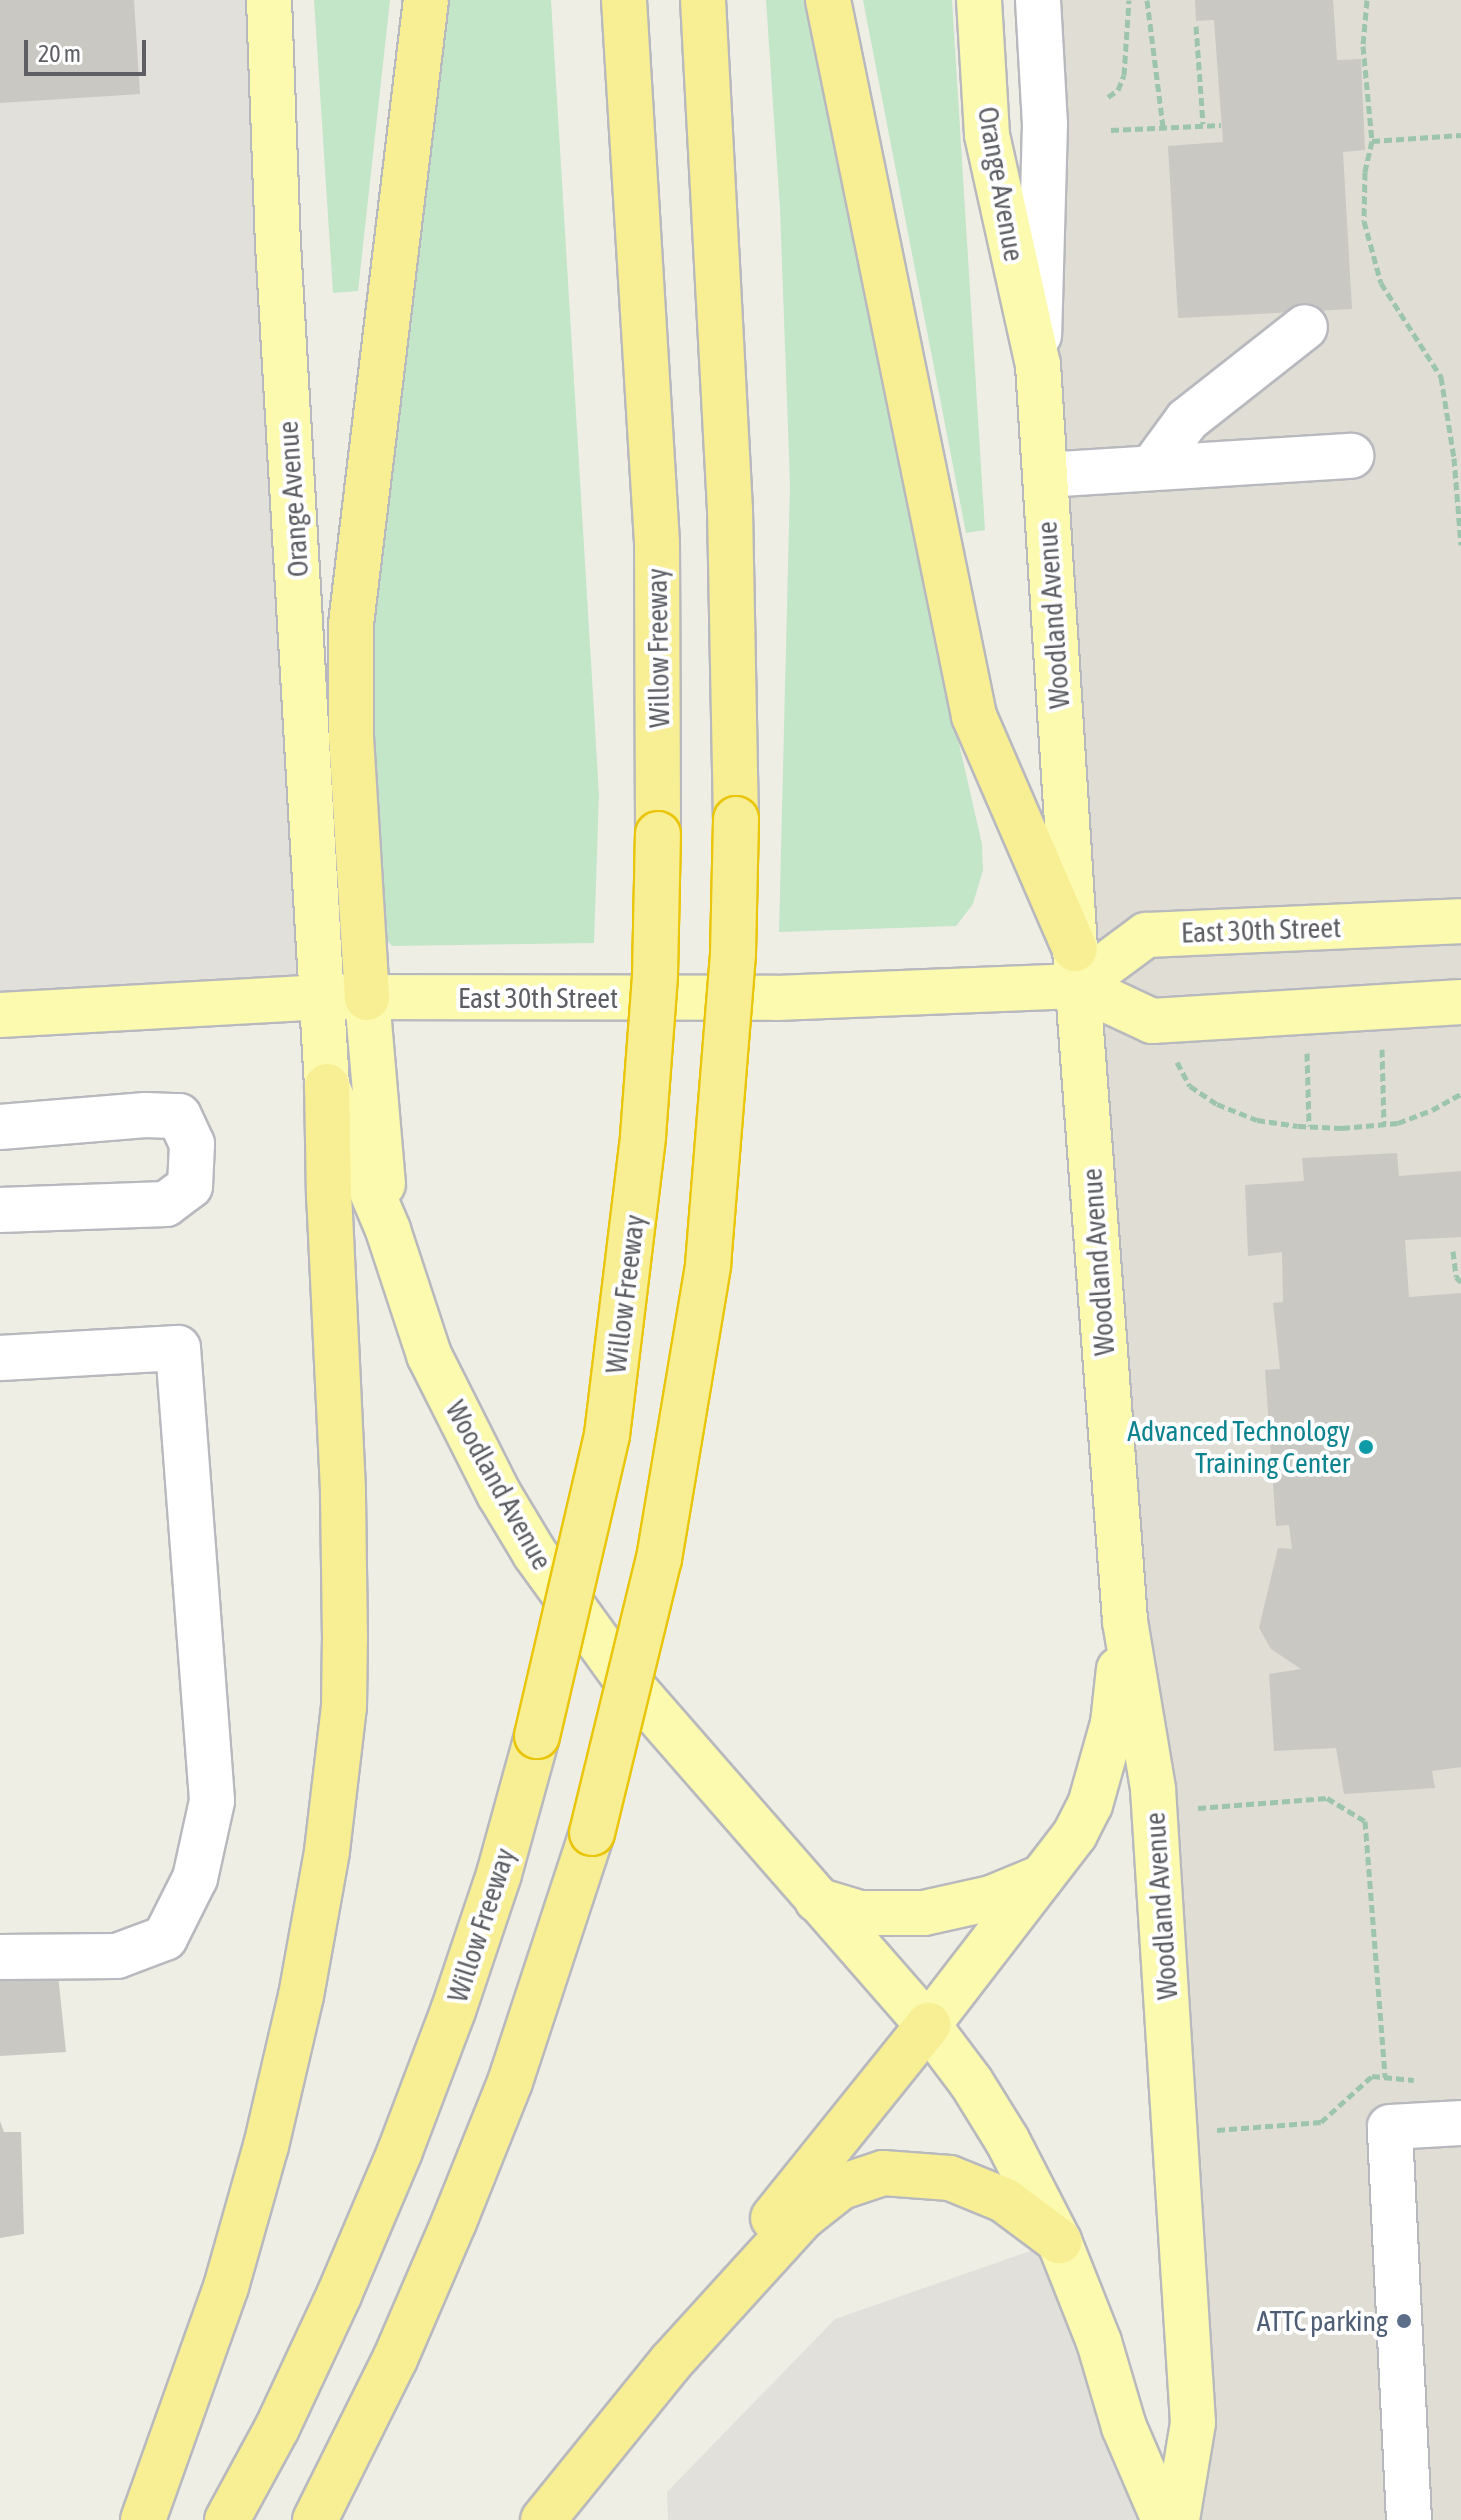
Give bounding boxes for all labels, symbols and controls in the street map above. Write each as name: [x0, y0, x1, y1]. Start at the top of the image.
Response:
scale bar: [28, 24, 150, 74]
text: 20 m: [38, 40, 81, 67]
street label: Orange Avenue: [971, 104, 1031, 264]
street label: Orange Avenue: [271, 420, 315, 578]
street label: Woodland Avenue: [1030, 520, 1076, 710]
street label: Willow Freeway: [640, 568, 676, 728]
street label: East 30th Street: [1180, 910, 1342, 950]
street label: East 30th Street: [458, 981, 618, 1015]
street label: Woodland Avenue: [1075, 1167, 1121, 1357]
street label: Willow Freeway: [599, 1213, 651, 1375]
street label: Woodland Avenue: [439, 1395, 559, 1575]
place label: Advanced Technology Training Center: [1127, 1414, 1350, 1480]
marker: Advanced Technology Training Center: [1357, 1438, 1375, 1456]
street label: Woodland Avenue: [1138, 1811, 1184, 2001]
street label: Willow Freeway: [440, 1844, 522, 2006]
place label: ATTC parking: [1257, 2304, 1388, 2338]
marker: ATTC parking: [1395, 2312, 1413, 2330]

